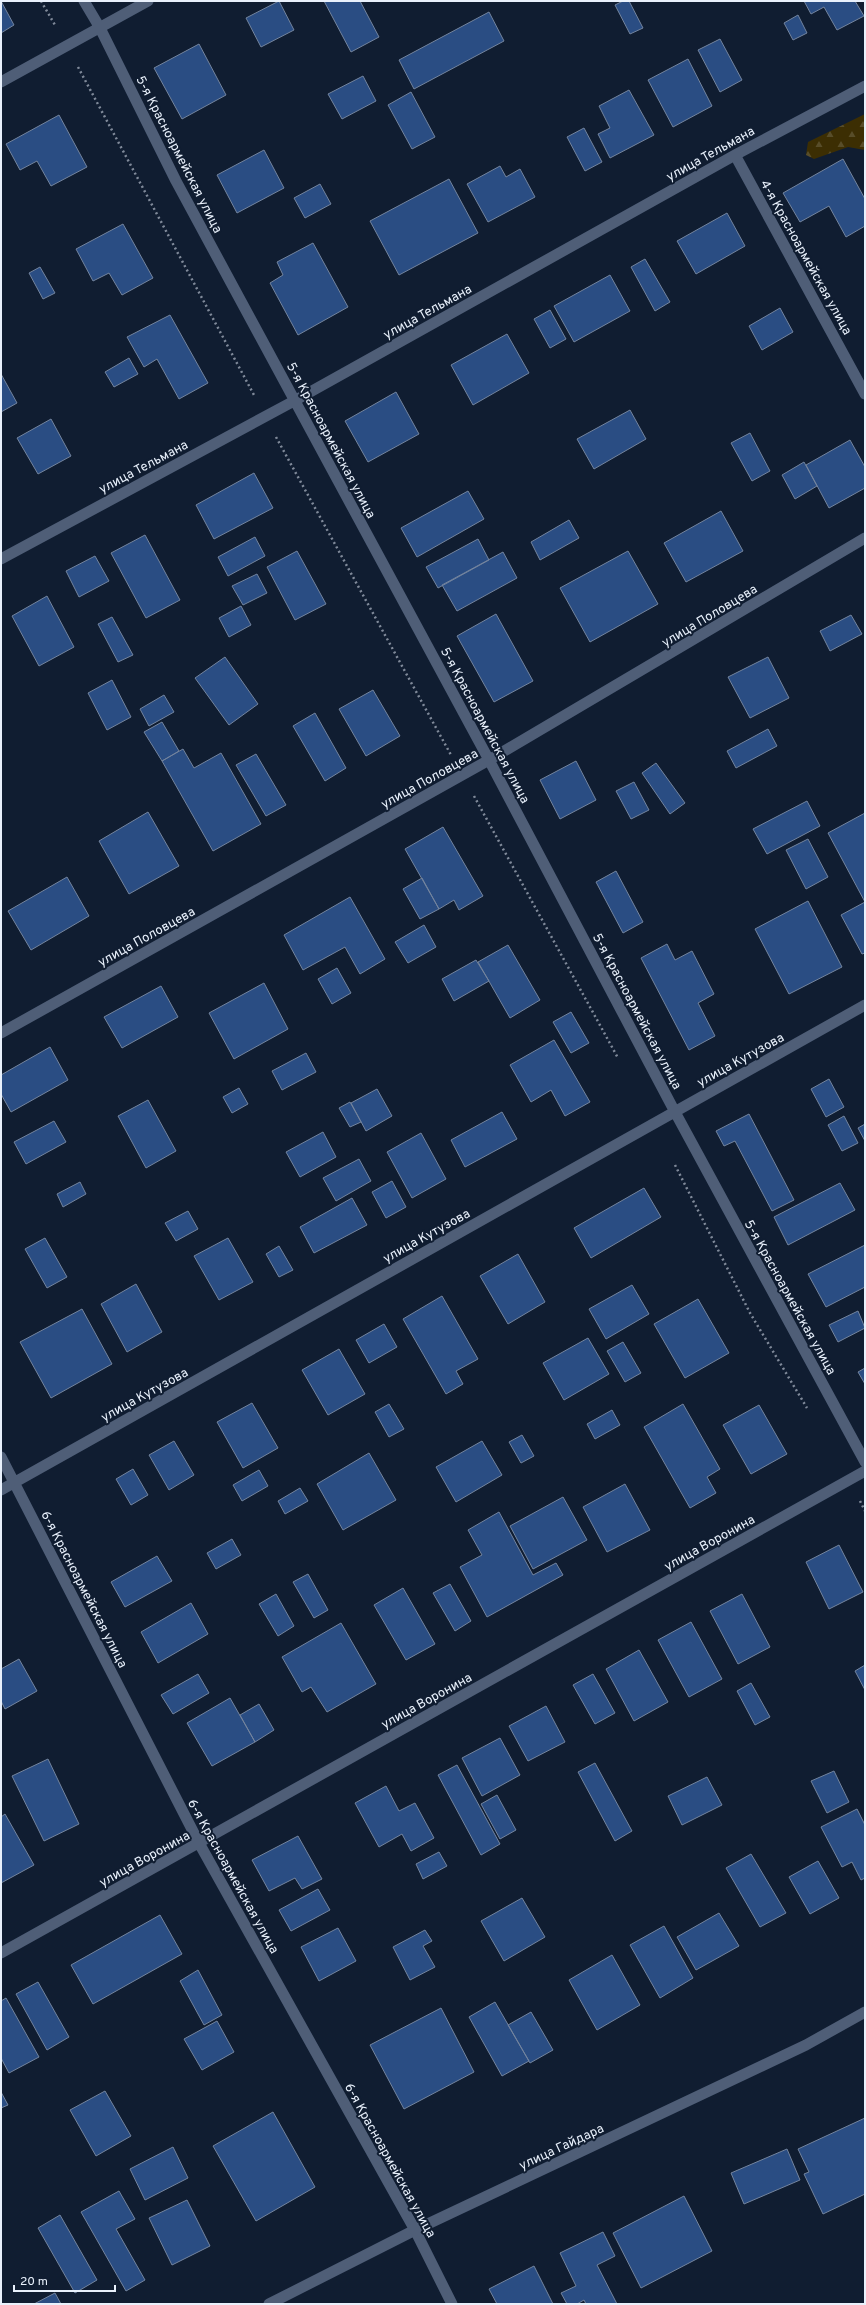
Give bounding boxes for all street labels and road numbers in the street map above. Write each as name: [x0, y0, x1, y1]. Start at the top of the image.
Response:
street label: 5-я Красноармейская улица: [131, 74, 225, 236]
street label: улица Тельмана: [664, 124, 758, 186]
street label: 4-я Красноармейская улица: [756, 178, 855, 338]
street label: улица Тельмана: [381, 282, 475, 344]
street label: 5-я Красноармейская улица: [282, 360, 378, 522]
street label: улица Тельмана: [97, 438, 191, 498]
street label: улица Половцева: [659, 582, 761, 652]
street label: 5-я Красноармейская улица: [436, 645, 532, 807]
street label: улица Половцева: [379, 746, 481, 813]
street label: улица Половцева: [96, 904, 198, 971]
street label: 5-я Красноармейская улица: [588, 931, 684, 1093]
street label: улица Кутузова: [695, 1030, 787, 1091]
street label: улица Кутузова: [381, 1206, 473, 1267]
street label: 5-я Красноармейская улица: [740, 1218, 839, 1378]
street label: улица Кутузова: [99, 1365, 191, 1426]
street label: 6-я Красноармейская улица: [37, 1509, 130, 1671]
street label: улица Воронина: [662, 1512, 758, 1575]
street label: улица Воронина: [379, 1670, 475, 1733]
street label: 6-я Красноармейская улица: [183, 1797, 281, 1957]
street label: улица Воронина: [97, 1828, 193, 1891]
street label: 6-я Красноармейская улица: [340, 2081, 438, 2241]
street label: улица Гайдара: [517, 2121, 607, 2174]

